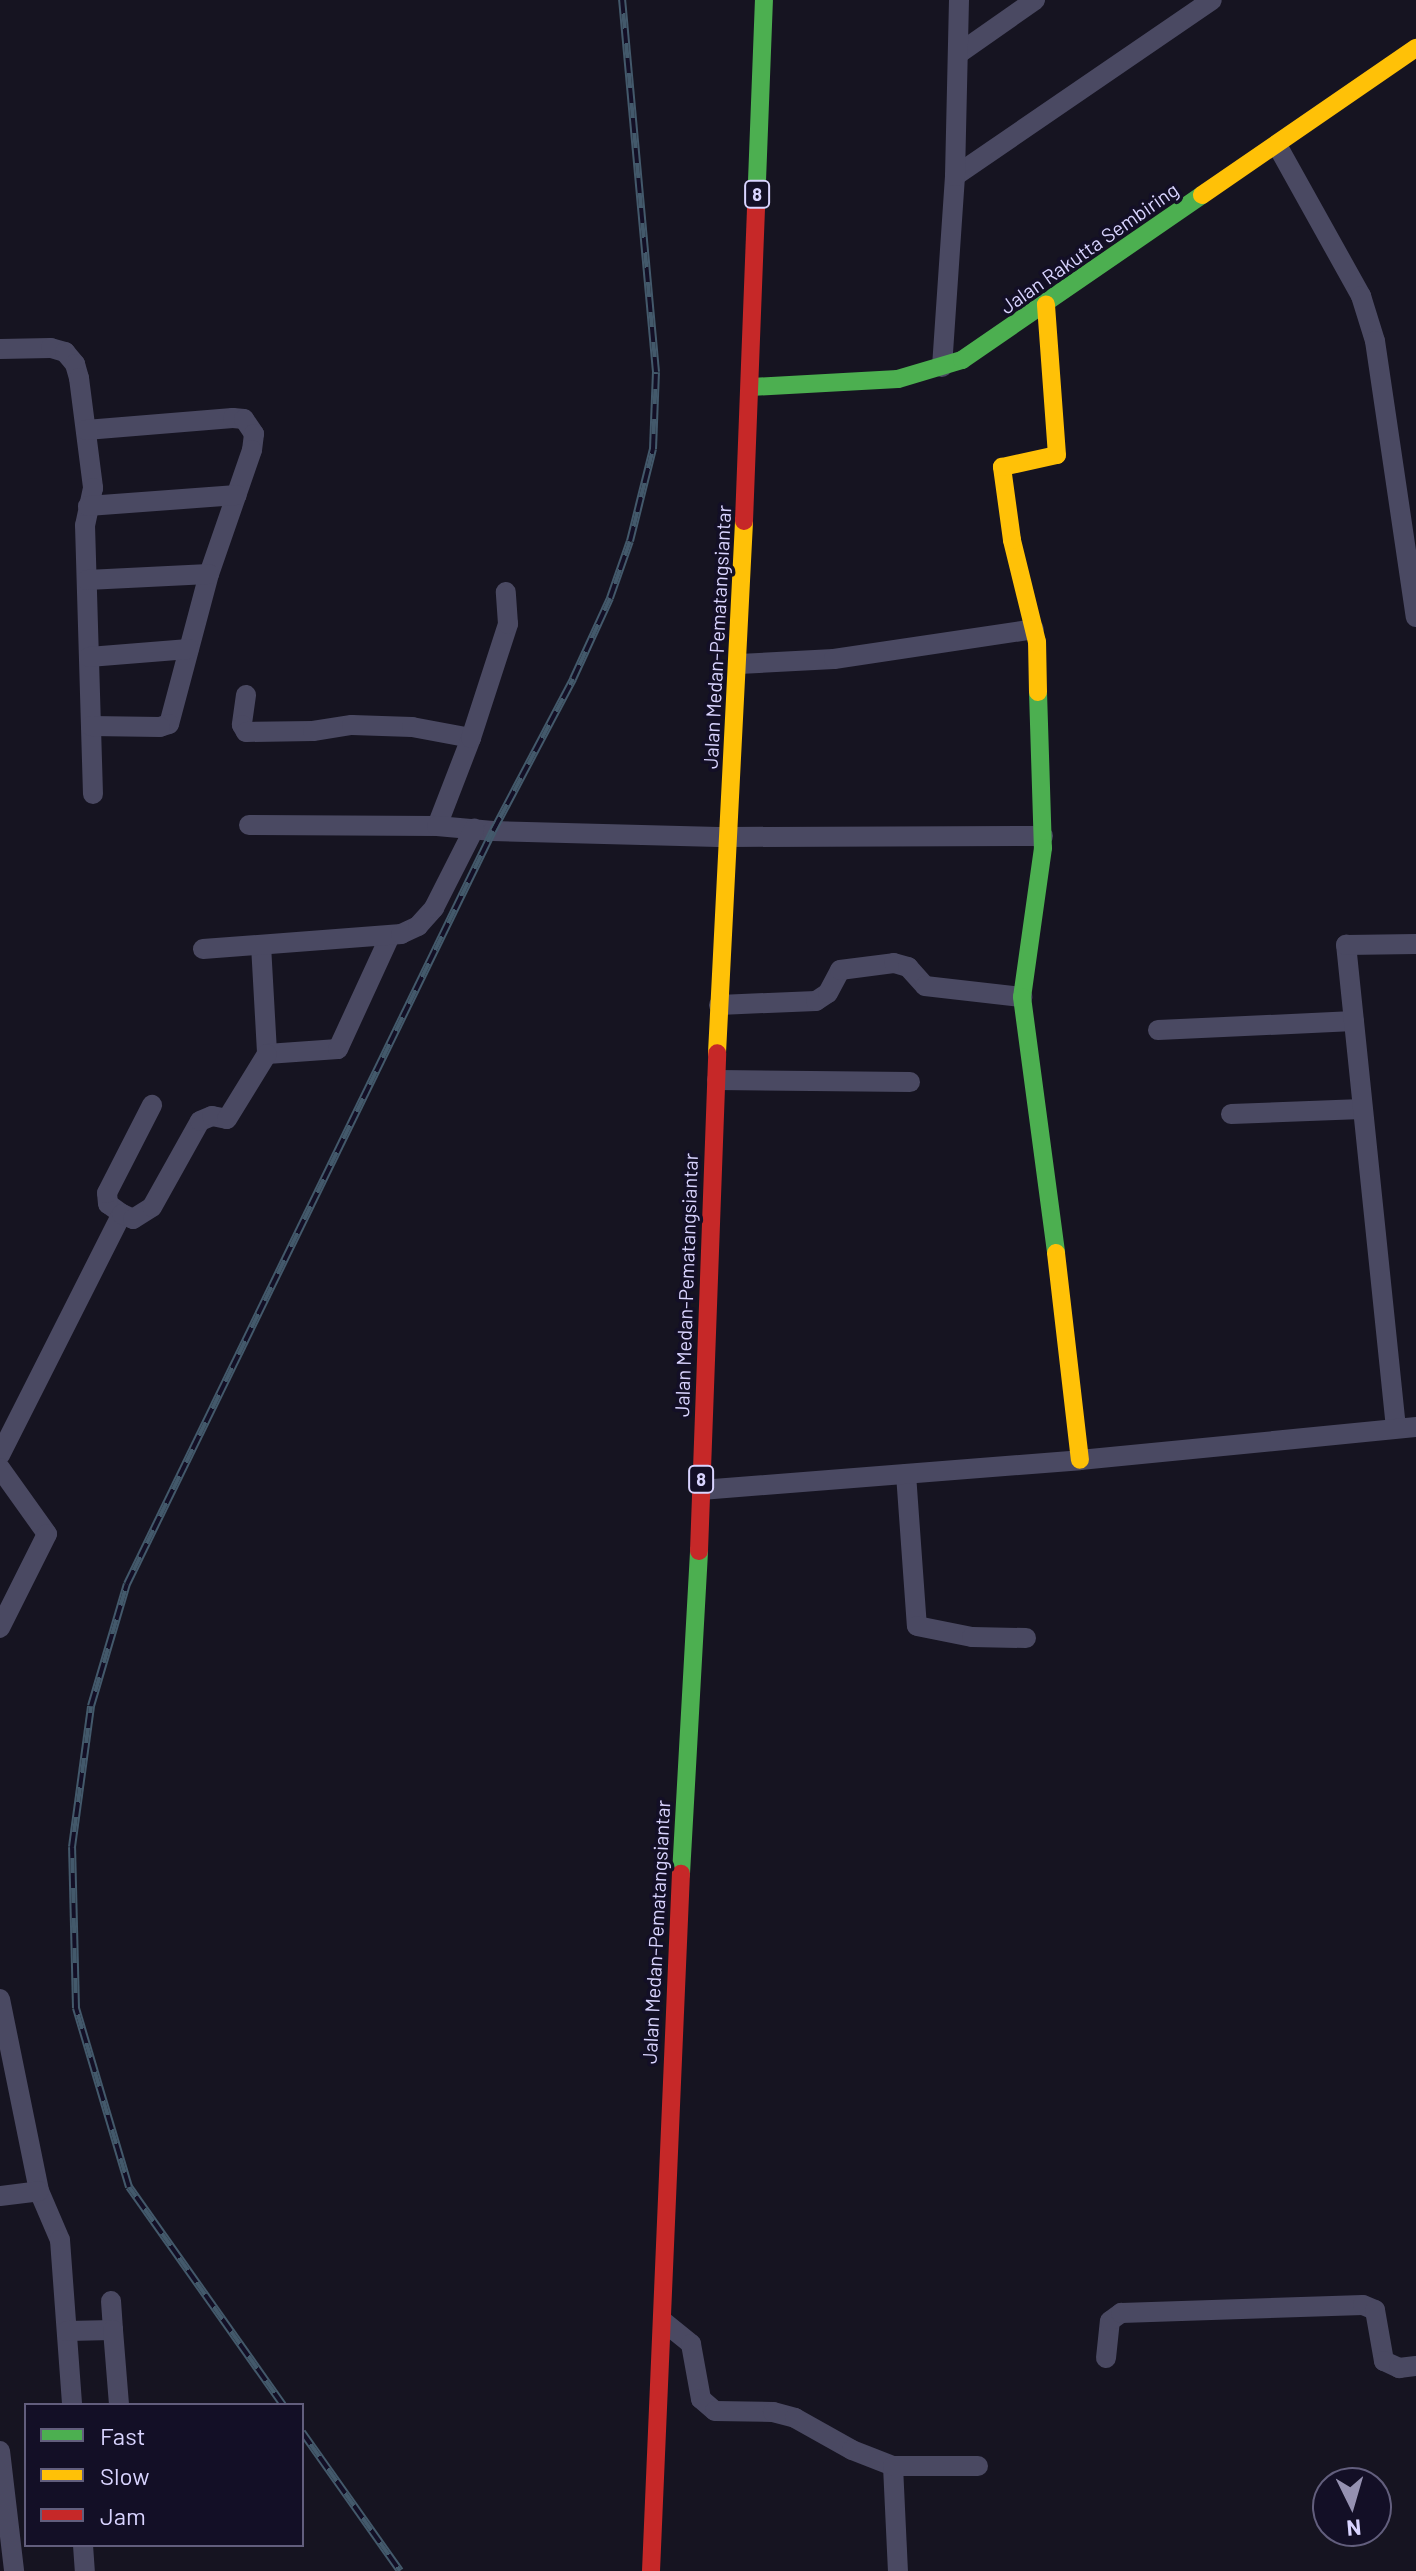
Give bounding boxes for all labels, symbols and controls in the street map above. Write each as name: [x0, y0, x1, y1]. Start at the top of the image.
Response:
street label: Jalan Rakutta Sembiring: [995, 177, 1183, 319]
road number: 8: [743, 180, 771, 208]
street label: Jalan Medan-Pematangsiantar: [698, 504, 736, 770]
street label: Jalan Medan-Pematangsiantar: [669, 1153, 703, 1417]
road number: 8: [687, 1465, 715, 1493]
street label: Jalan Medan-Pematangsiantar: [637, 1799, 675, 2065]
legend: [24, 2403, 304, 2547]
text: Fast: [100, 2421, 145, 2450]
text: Slow: [100, 2461, 149, 2490]
north arrow: [1312, 2467, 1392, 2547]
text: Jam: [100, 2501, 146, 2530]
text: N: [1345, 2515, 1362, 2543]

